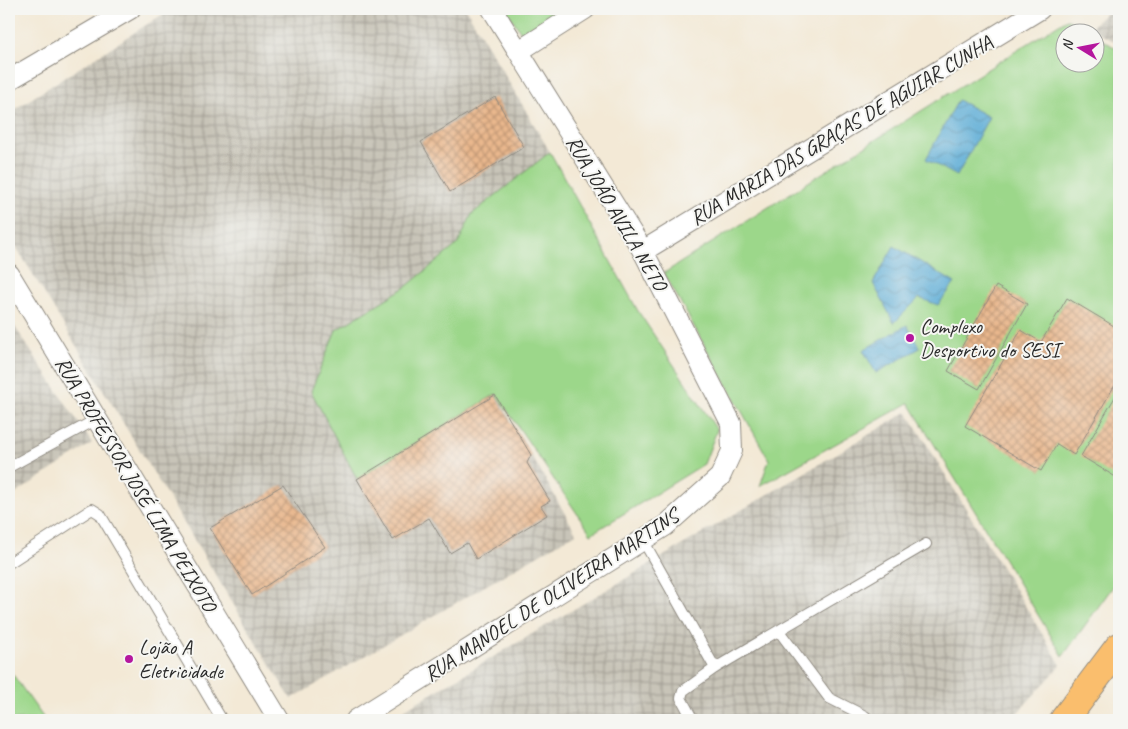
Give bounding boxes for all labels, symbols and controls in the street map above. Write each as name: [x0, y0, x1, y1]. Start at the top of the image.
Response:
north arrow: [1056, 22, 1106, 72]
street label: RUA MARIA DAS GRAÇAS DE AGUIAR CUNHA: [685, 29, 997, 231]
text: N: [1059, 38, 1077, 52]
street label: RUA JOÃO AVILA NETO: [561, 131, 675, 297]
place label: Complexo Desportivo do SESI: [920, 313, 1064, 363]
marker: Complexo Desportivo do SESI: [904, 332, 916, 344]
street label: RUA PROFESSOR JOSÉ LIMA PEIXOTO: [50, 352, 224, 618]
street label: RUA MANOEL DE OLIVEIRA MARTINS: [419, 501, 686, 687]
place label: Lojão A Eletricidade: [139, 634, 224, 684]
marker: Lojão A Eletricidade: [123, 653, 135, 665]

